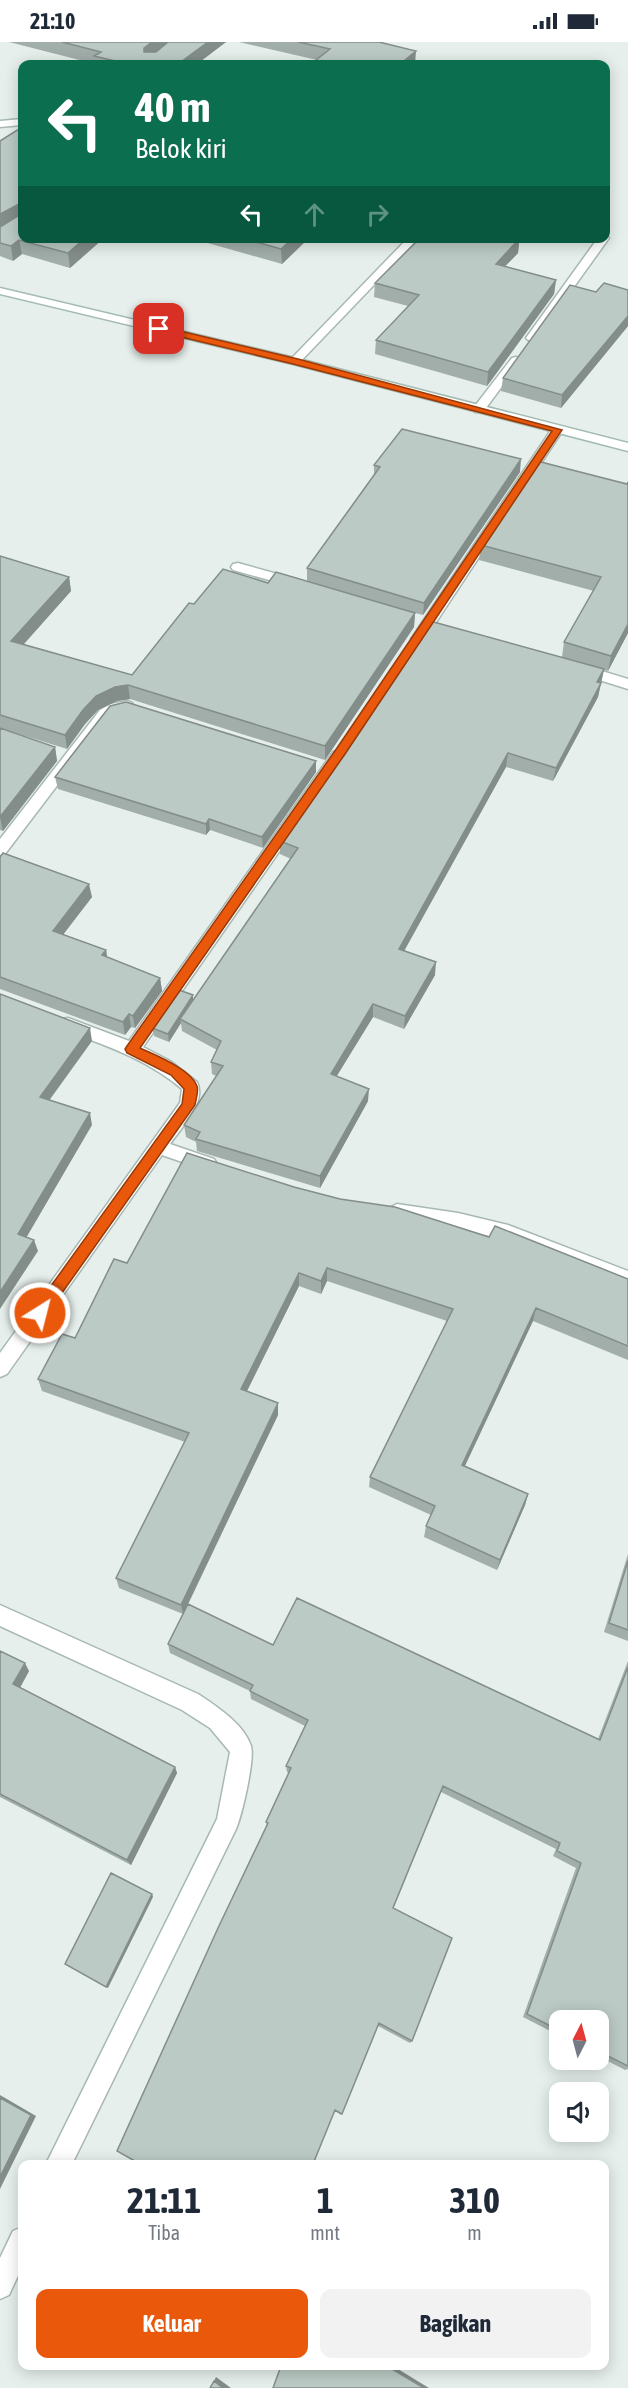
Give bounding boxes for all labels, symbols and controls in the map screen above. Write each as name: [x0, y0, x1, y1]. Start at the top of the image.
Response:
text: 21:10: [30, 8, 75, 34]
text: 40 m: [135, 83, 210, 131]
icon: left: [36, 84, 114, 162]
text: Belok kiri: [135, 133, 227, 164]
icon: left: [235, 198, 268, 231]
icon: ahead: [298, 198, 331, 231]
icon: right: [361, 198, 394, 231]
pin: [133, 303, 184, 354]
icon: arrive: [142, 312, 175, 345]
position arrow: [8, 1281, 72, 1345]
north arrow: [549, 2010, 609, 2070]
map controls: [549, 2010, 609, 2142]
button: sound: [549, 2082, 609, 2142]
text: 21:11: [127, 2179, 201, 2221]
text: 1: [317, 2179, 334, 2221]
text: 310: [449, 2179, 500, 2221]
text: Tiba: [148, 2221, 180, 2244]
text: mnt: [310, 2221, 340, 2244]
text: m: [467, 2221, 482, 2244]
button: Keluar: [36, 2289, 308, 2358]
button: Bagikan: [320, 2289, 591, 2358]

